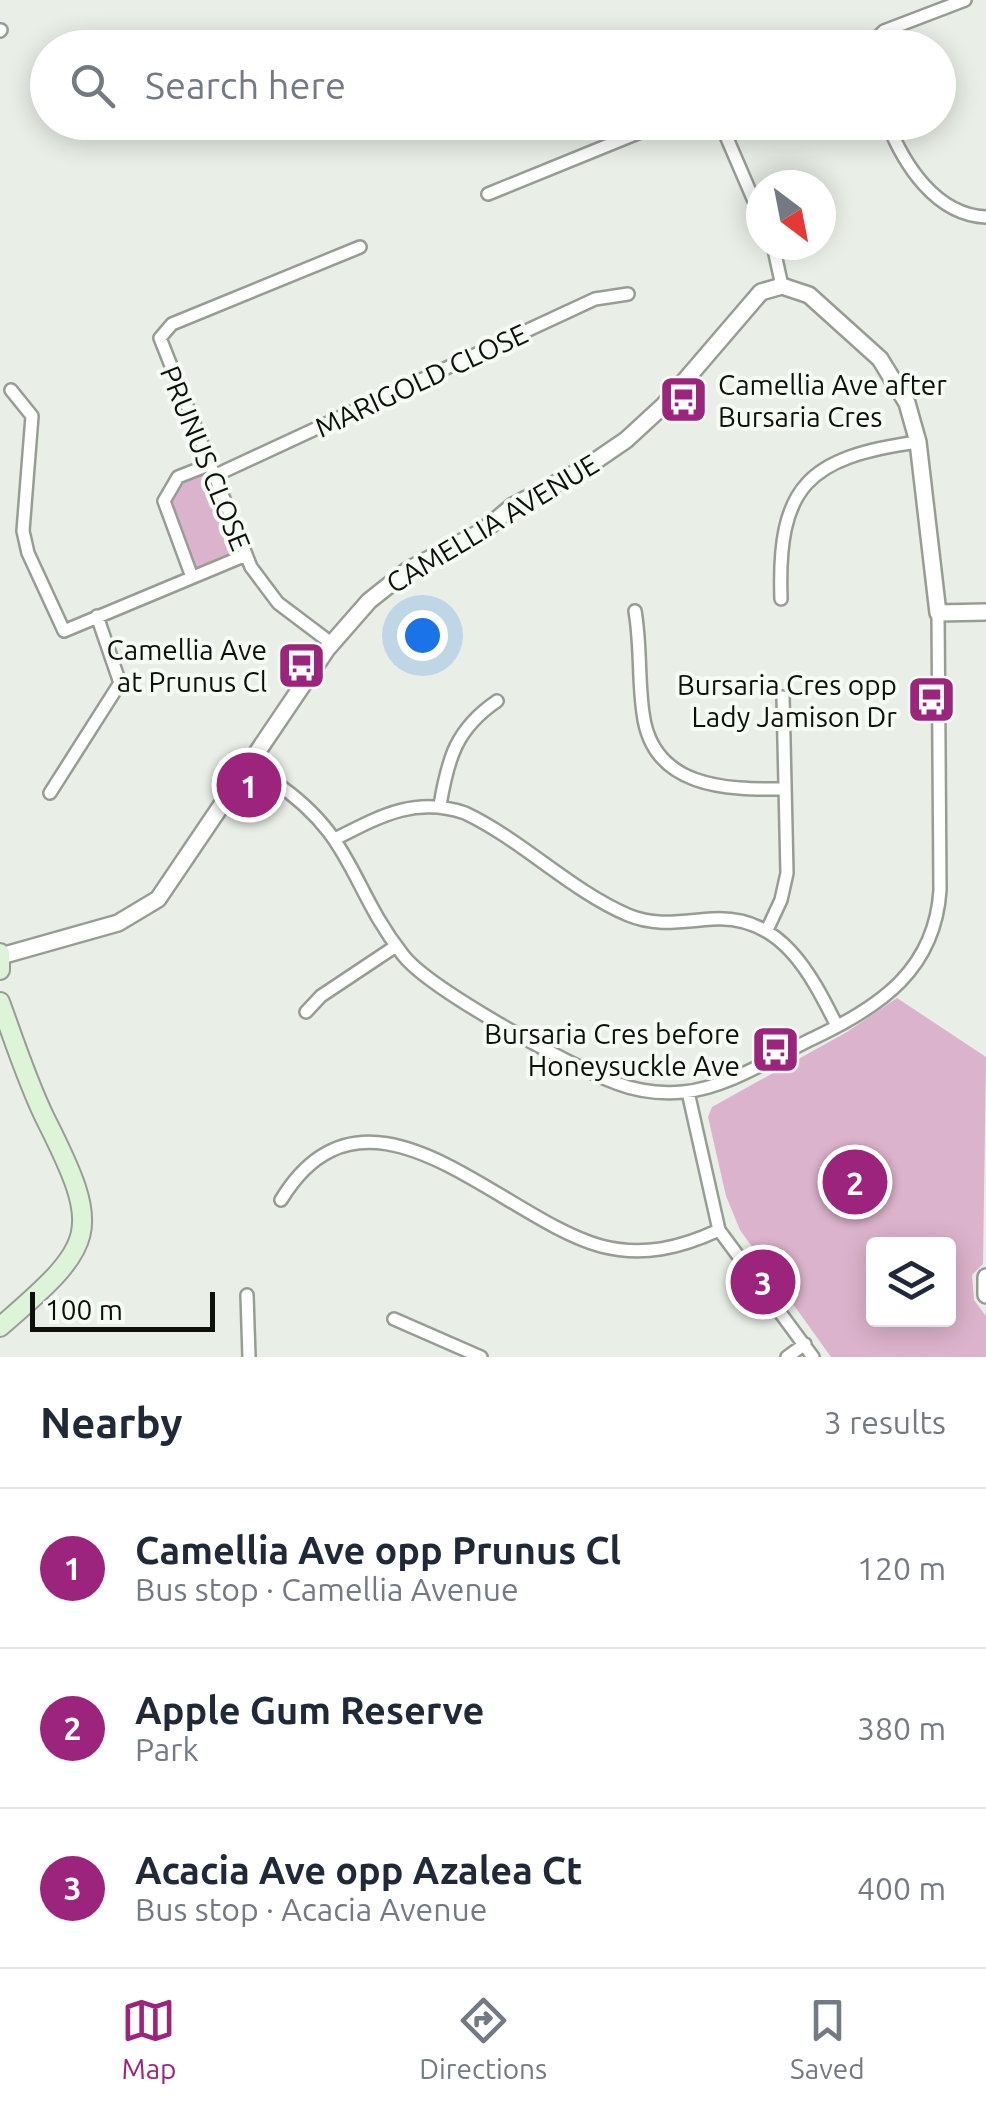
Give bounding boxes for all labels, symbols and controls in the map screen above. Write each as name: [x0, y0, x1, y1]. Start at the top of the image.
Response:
search box: [30, 30, 956, 140]
icon: search: [65, 58, 120, 113]
text: Search here: [145, 64, 346, 106]
north arrow: [746, 170, 836, 260]
street label: MARIGOLD CLOSE: [310, 317, 532, 443]
street label: PRUNUS CLOSE: [155, 361, 257, 555]
place label: Camellia Ave after Bursaria Cres: [718, 369, 947, 432]
bus stop icon: Camellia Ave after Bursaria Cres: [657, 374, 709, 426]
street label: CAMELLIA AVENUE: [381, 448, 603, 598]
your location: [397, 610, 448, 661]
place label: Camellia Ave at Prunus Cl: [107, 634, 267, 697]
bus stop icon: Camellia Ave at Prunus Cl: [276, 639, 328, 691]
place label: Bursaria Cres opp Lady Jamison Dr: [677, 669, 897, 732]
bus stop icon: Bursaria Cres opp Lady Jamison Dr: [906, 674, 958, 726]
pin: 1: [216, 748, 282, 822]
place label: Bursaria Cres before Honeysuckle Ave: [484, 1018, 740, 1081]
bus stop icon: Bursaria Cres before Honeysuckle Ave: [749, 1023, 801, 1075]
pin: 2: [822, 1144, 888, 1220]
map controls: [866, 1237, 956, 1327]
button: layers: [866, 1237, 956, 1327]
pin: 3: [730, 1244, 796, 1320]
scale bar: [30, 1287, 215, 1332]
text: 100 m: [45, 1294, 123, 1325]
text: Nearby: [40, 1399, 183, 1446]
text: 3 results: [824, 1404, 946, 1440]
text: Camellia Ave opp Prunus Cl: [135, 1529, 621, 1571]
text: 1: [63, 1550, 82, 1586]
text: 120 m: [857, 1550, 946, 1586]
text: Bus stop · Camellia Avenue: [135, 1571, 519, 1607]
text: Apple Gum Reserve: [135, 1689, 484, 1731]
text: 2: [63, 1710, 82, 1746]
text: 380 m: [857, 1710, 946, 1746]
text: Park: [135, 1731, 199, 1767]
text: Acacia Ave opp Azalea Ct: [135, 1849, 582, 1891]
text: 3: [63, 1870, 82, 1906]
text: 400 m: [857, 1870, 946, 1906]
text: Bus stop · Acacia Avenue: [135, 1891, 487, 1927]
tab: Map: [121, 1993, 177, 2084]
tab: Directions: [419, 1993, 547, 2084]
tab: Saved: [790, 1993, 865, 2084]

